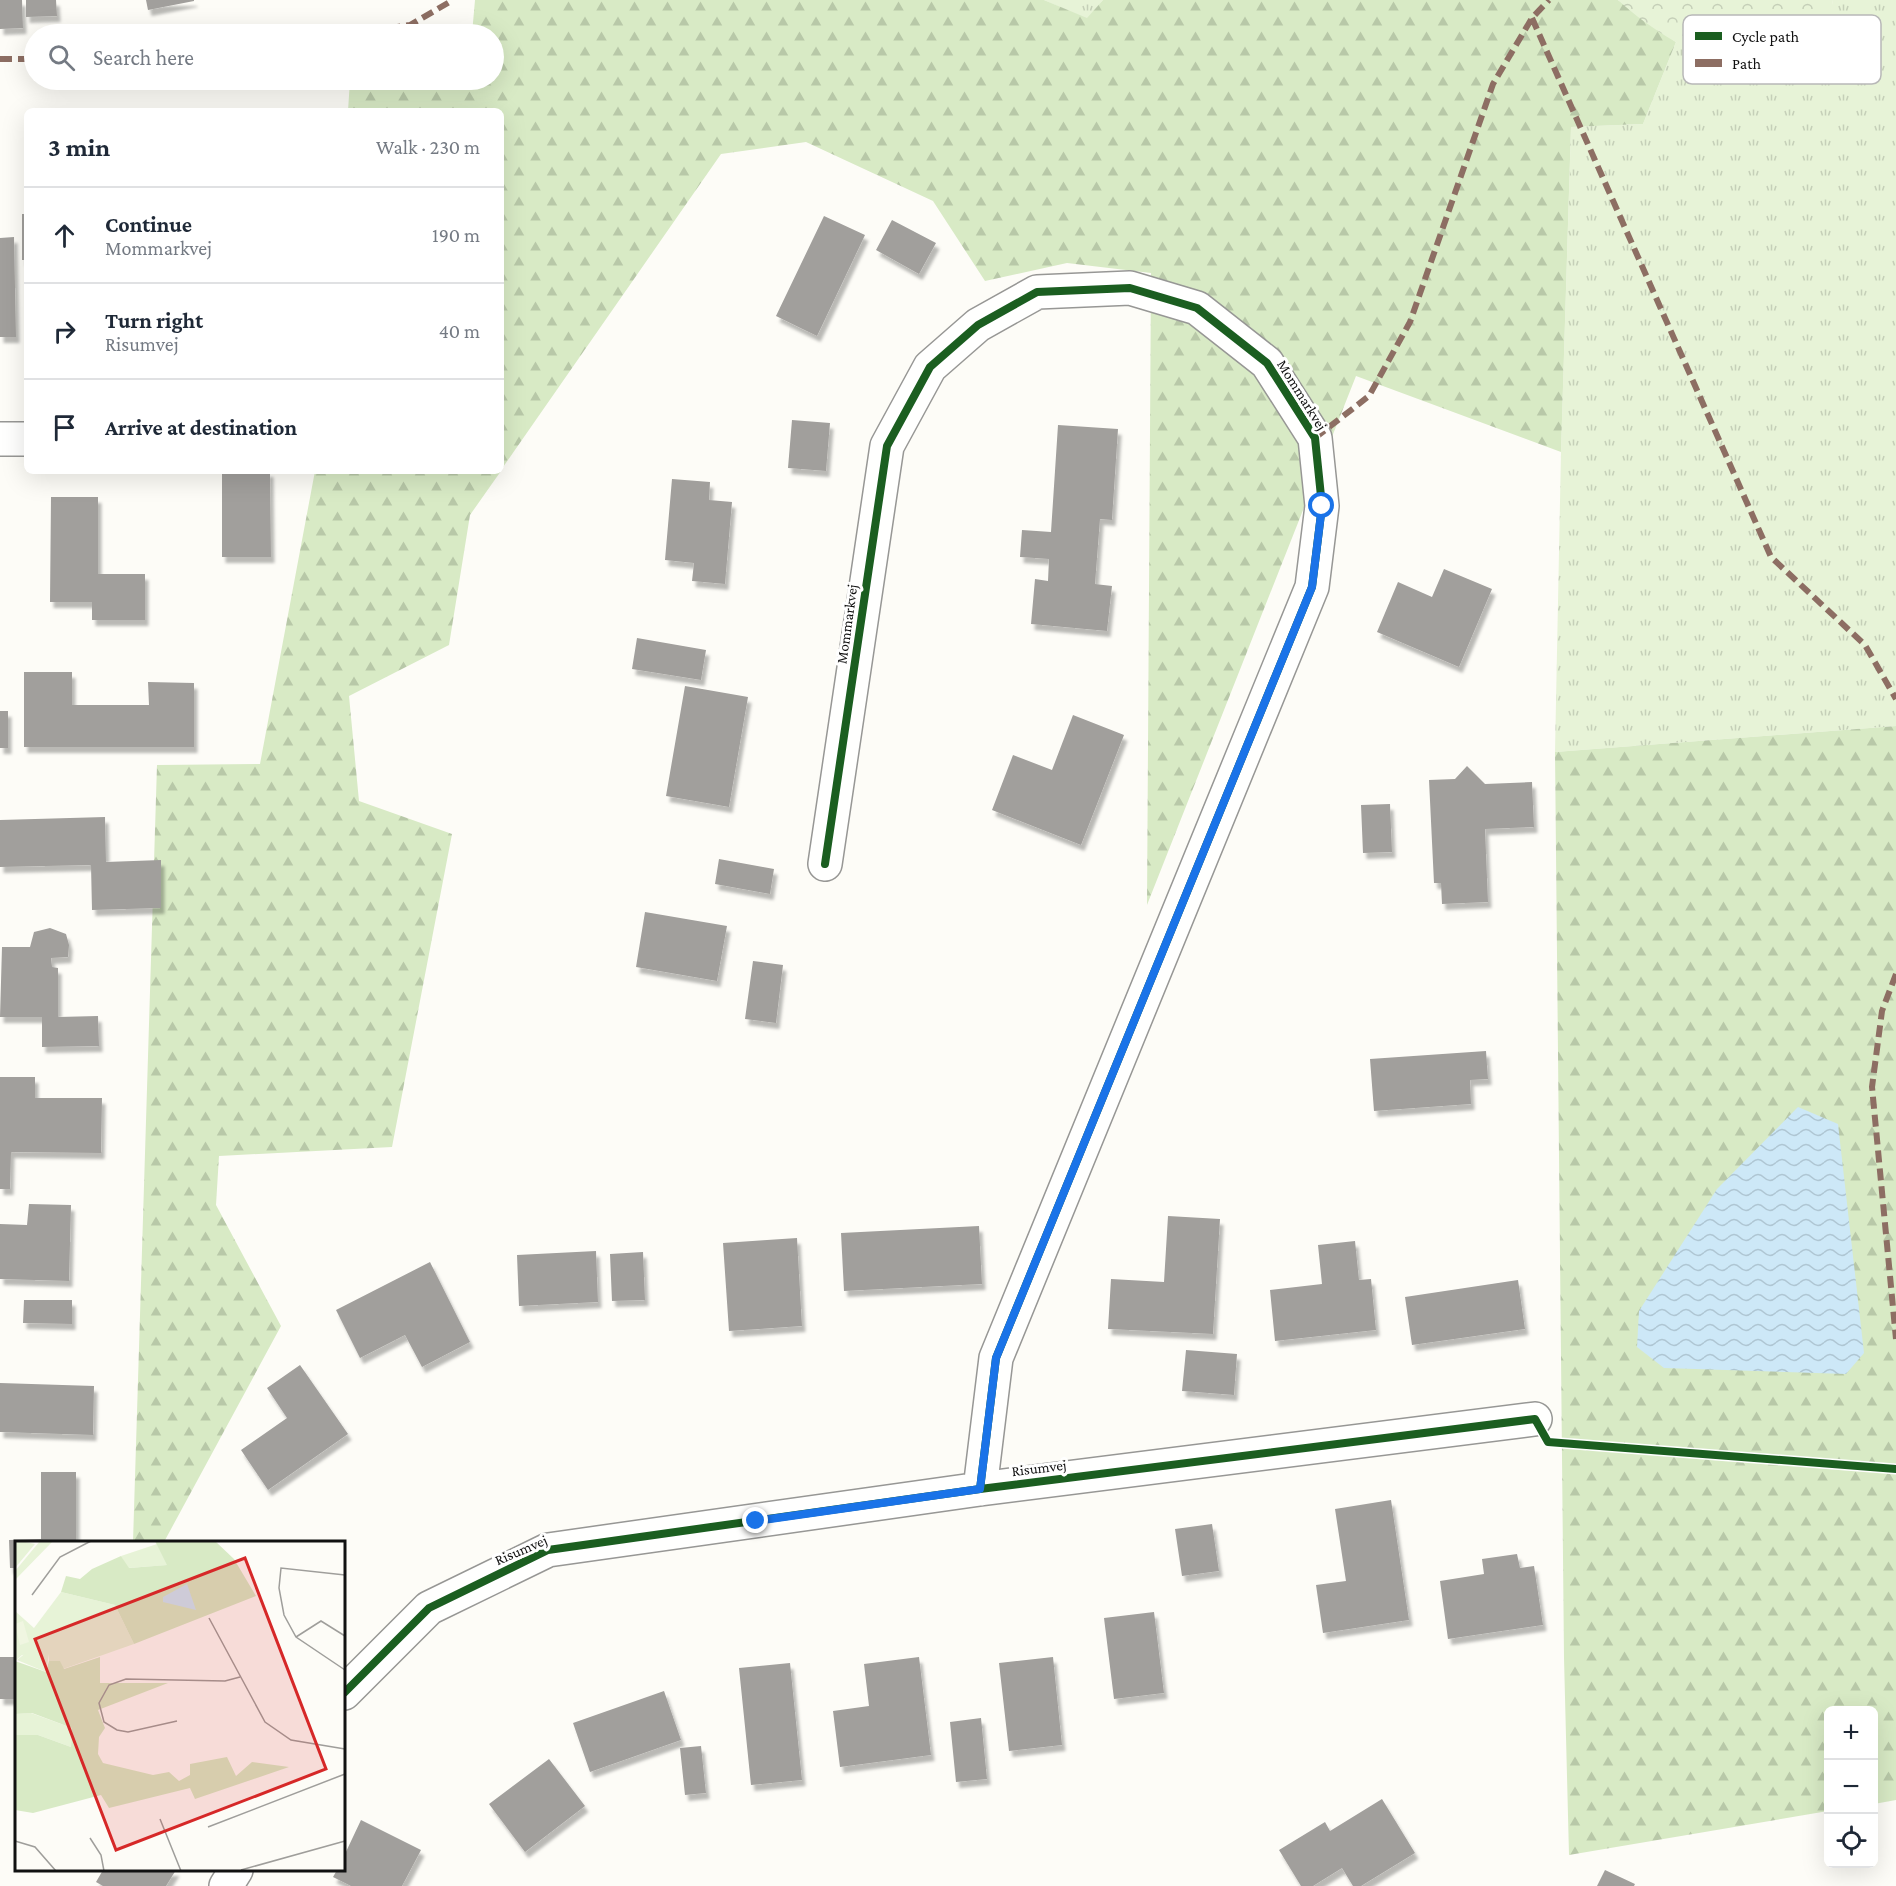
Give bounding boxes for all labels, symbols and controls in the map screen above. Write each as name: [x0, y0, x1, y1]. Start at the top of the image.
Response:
legend: [1683, 15, 1881, 84]
search box: [24, 24, 504, 90]
text: Cycle path: [1732, 28, 1799, 46]
icon: search: [45, 41, 78, 74]
text: Search here: [93, 45, 194, 70]
text: Path: [1732, 55, 1762, 72]
text: 3 min: [48, 133, 110, 162]
text: Walk · 230 m: [376, 136, 480, 158]
text: Continue: [105, 212, 192, 237]
icon: ahead: [48, 219, 81, 252]
text: 190 m: [432, 224, 480, 246]
text: Mommarkvej: [105, 237, 212, 259]
text: Turn right: [105, 308, 203, 333]
icon: right: [48, 315, 81, 348]
text: 40 m: [439, 320, 480, 342]
text: Risumvej: [105, 333, 179, 355]
street label: Mommarkvej: [1273, 357, 1330, 434]
icon: arrive: [48, 411, 81, 444]
text: Arrive at destination: [105, 415, 297, 440]
route start: [1308, 492, 1334, 518]
street label: Mommarkvej: [833, 583, 861, 665]
street label: Risumvej: [1011, 1457, 1067, 1480]
route end: [742, 1507, 768, 1533]
street label: Risumvej: [492, 1532, 550, 1569]
inset map: [15, 1541, 345, 1871]
map controls: [1824, 1706, 1878, 1868]
button: +: [1824, 1706, 1878, 1760]
button: −: [1824, 1760, 1878, 1814]
button: locate: [1824, 1814, 1878, 1868]

